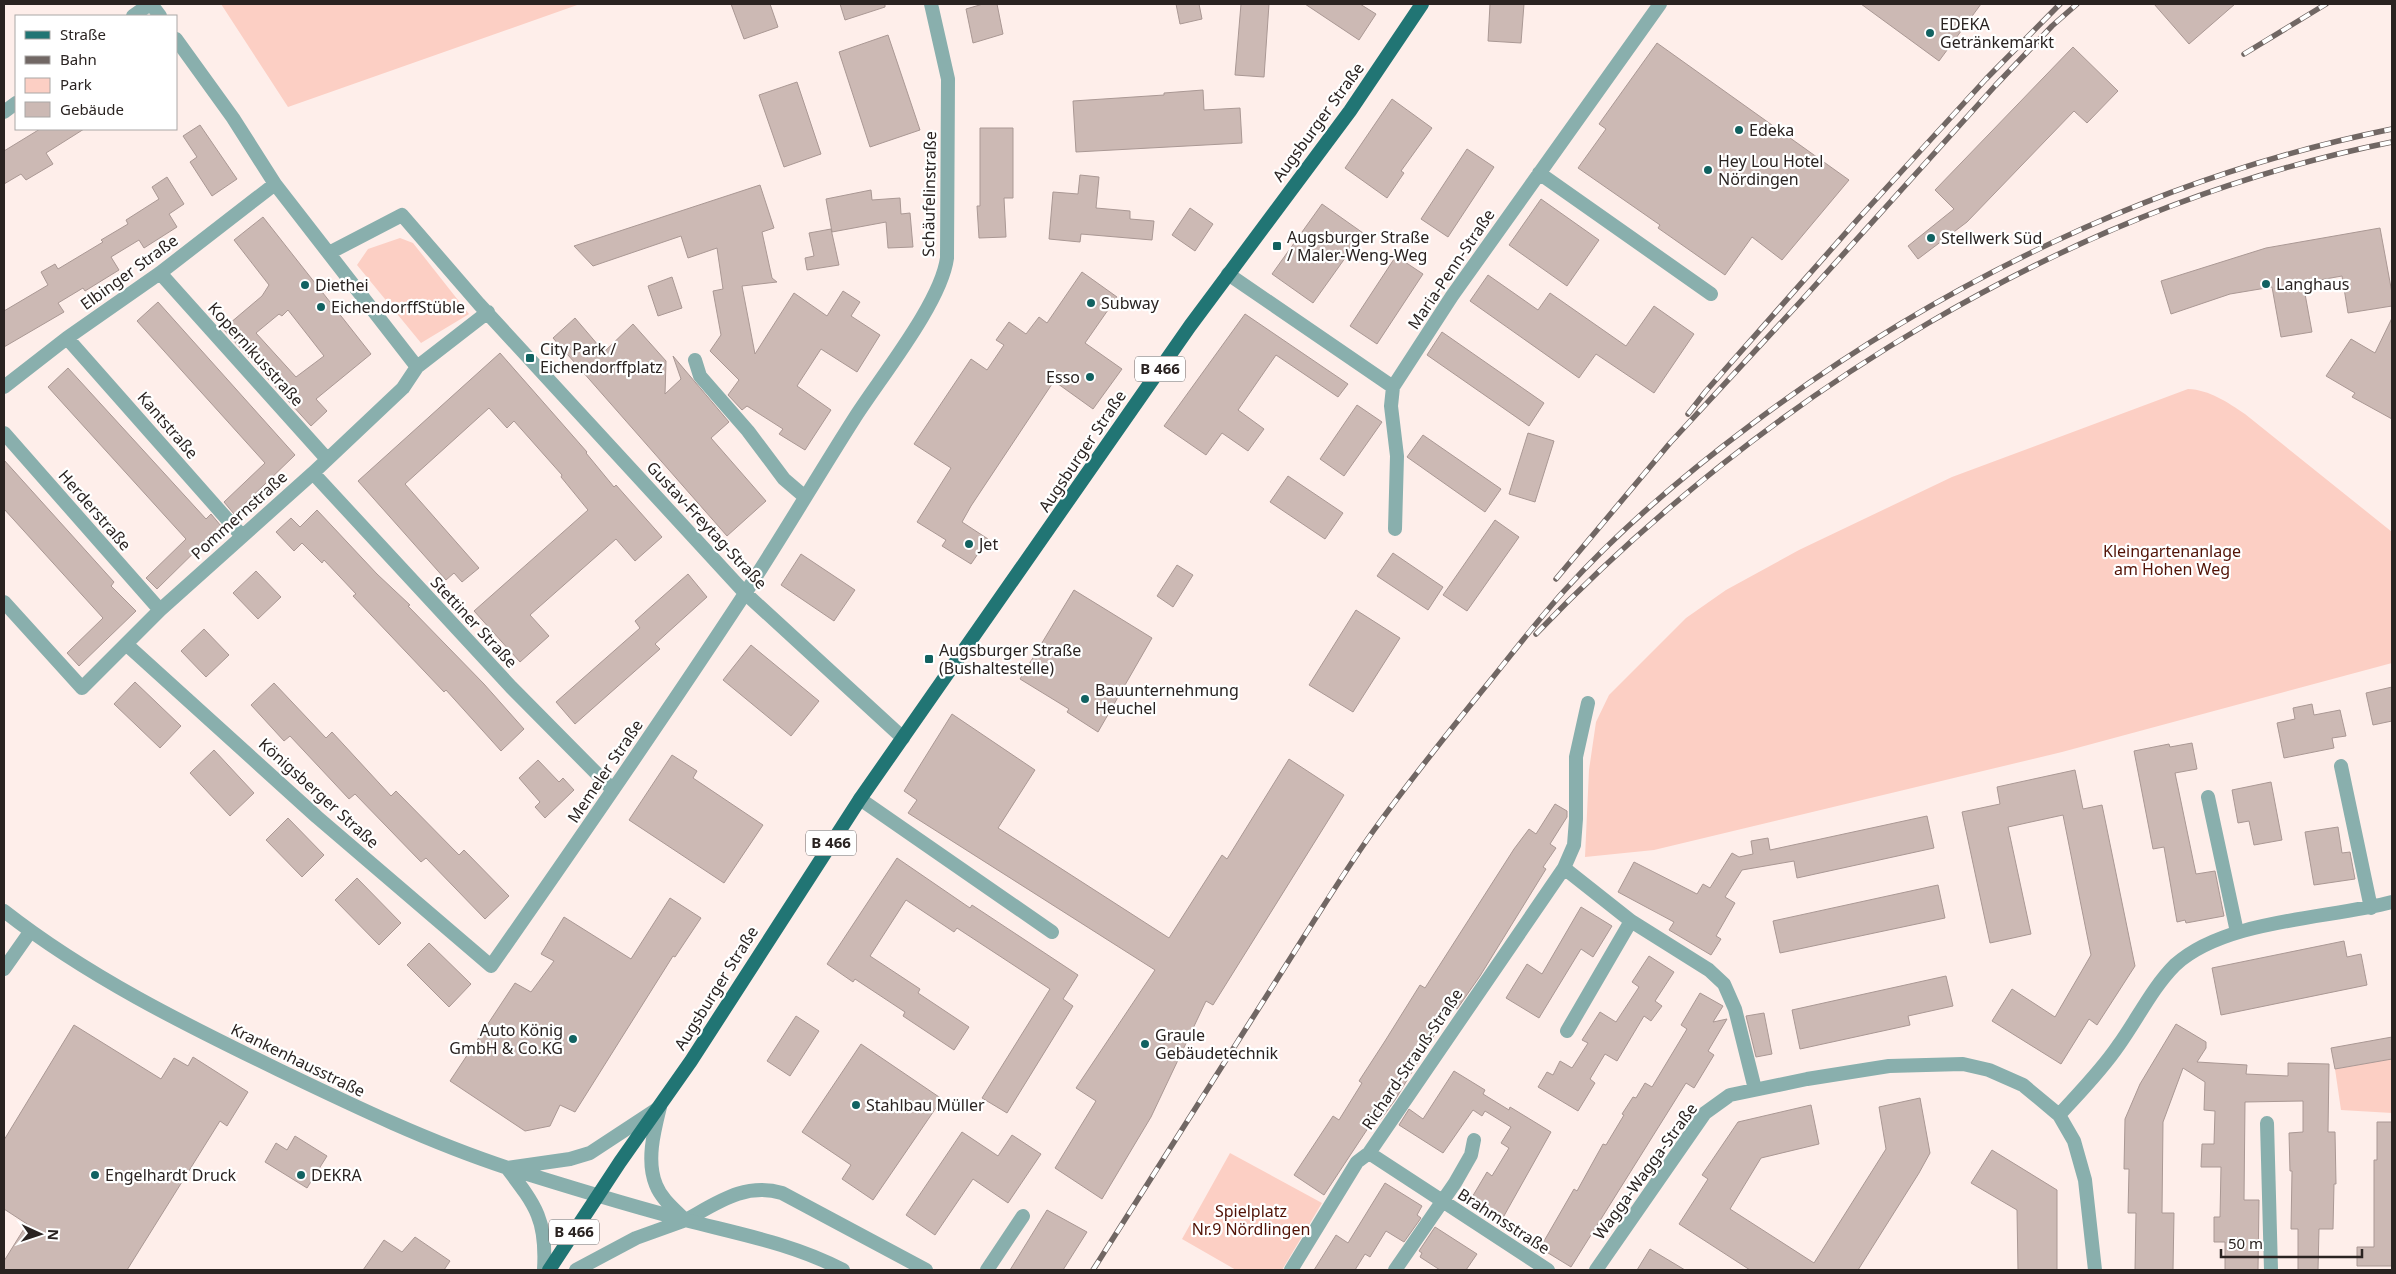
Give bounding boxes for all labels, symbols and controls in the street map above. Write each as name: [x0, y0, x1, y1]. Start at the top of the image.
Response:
place label: EDEKA Getränkemarkt: [1940, 13, 2054, 53]
legend: [15, 15, 178, 130]
text: Straße: [60, 24, 106, 44]
marker: EDEKA Getränkemarkt: [1924, 27, 1936, 39]
text: Bahn: [60, 49, 97, 69]
street label: Augsburger Straße: [1267, 58, 1369, 186]
text: Park: [60, 74, 92, 94]
text: Gebäude: [60, 99, 124, 119]
place label: Edeka: [1749, 119, 1794, 141]
marker: Edeka: [1733, 124, 1745, 136]
street label: Schäufelinstraße: [917, 131, 941, 257]
place label: Hey Lou Hotel Nördingen: [1718, 150, 1823, 190]
marker: Hey Lou Hotel Nördingen: [1702, 164, 1714, 176]
street label: Maria-Penn-Straße: [1402, 204, 1500, 334]
place label: Augsburger Straße / Maler-Weng-Weg: [1287, 226, 1429, 266]
place label: Stellwerk Süd: [1941, 227, 2042, 249]
street label: Elbinger Straße: [76, 229, 182, 315]
marker: Stellwerk Süd: [1925, 232, 1937, 244]
marker: Augsburger Straße / Maler-Weng-Weg: [1271, 240, 1283, 252]
place label: Langhaus: [2276, 273, 2350, 295]
place label: Diethei: [315, 274, 369, 296]
marker: Langhaus: [2260, 278, 2272, 290]
marker: Diethei: [299, 279, 311, 291]
place label: Subway: [1101, 292, 1160, 314]
place label: EichendorffStüble: [331, 296, 465, 318]
street label: Kopernikusstraße: [203, 297, 309, 411]
marker: Subway: [1085, 297, 1097, 309]
marker: EichendorffStüble: [315, 301, 327, 313]
place label: City Park / Eichendorffplatz: [540, 338, 663, 378]
marker: City Park / Eichendorffplatz: [524, 352, 536, 364]
road number: B 466: [1135, 356, 1185, 382]
place label: Esso: [1046, 366, 1080, 388]
marker: Esso: [1084, 371, 1096, 383]
street label: Augsburger Straße: [1033, 386, 1131, 516]
street label: Kantstraße: [133, 387, 203, 463]
street label: Gustav-Freytag-Straße: [642, 456, 772, 594]
street label: Herderstraße: [54, 465, 136, 555]
street label: Pommernstraße: [186, 466, 292, 564]
place label: Jet: [977, 533, 998, 555]
marker: Jet: [963, 538, 975, 550]
park label: Kleingartenanlage am Hohen Weg: [2103, 540, 2241, 580]
street label: Stettiner Straße: [426, 571, 522, 673]
place label: Augsburger Straße (Bushaltestelle): [939, 639, 1081, 679]
marker: Augsburger Straße (Bushaltestelle): [923, 653, 935, 665]
place label: Bauunternehmung Heuchel: [1095, 679, 1239, 719]
marker: Bauunternehmung Heuchel: [1079, 693, 1091, 705]
street label: Memeler Straße: [562, 715, 648, 827]
street label: Königsberger Straße: [254, 733, 384, 853]
road number: B 466: [806, 830, 856, 856]
street label: Augsburger Straße: [669, 922, 763, 1054]
street label: Richard-Strauß-Straße: [1357, 984, 1467, 1134]
street label: Krankenhausstraße: [227, 1018, 369, 1102]
place label: Auto König GmbH & Co.KG: [449, 1019, 563, 1059]
place label: Graule Gebäudetechnik: [1155, 1024, 1279, 1064]
marker: Auto König GmbH & Co.KG: [567, 1033, 579, 1045]
marker: Graule Gebäudetechnik: [1139, 1038, 1151, 1050]
place label: Stahlbau Müller: [866, 1094, 985, 1116]
street label: Wagga-Wagga-Straße: [1588, 1098, 1702, 1244]
marker: Stahlbau Müller: [850, 1099, 862, 1111]
place label: Engelhardt Druck: [105, 1164, 237, 1186]
place label: DEKRA: [311, 1164, 362, 1186]
marker: Engelhardt Druck: [89, 1169, 101, 1181]
marker: DEKRA: [295, 1169, 307, 1181]
street label: Brahmsstraße: [1454, 1183, 1554, 1259]
park label: Spielplatz Nr.9 Nördlingen: [1192, 1200, 1310, 1240]
north arrow: [15, 1209, 65, 1259]
road number: B 466: [549, 1220, 599, 1244]
scale bar: [2221, 1226, 2362, 1258]
text: N: [44, 1229, 63, 1241]
text: 50 m: [2228, 1233, 2263, 1253]

